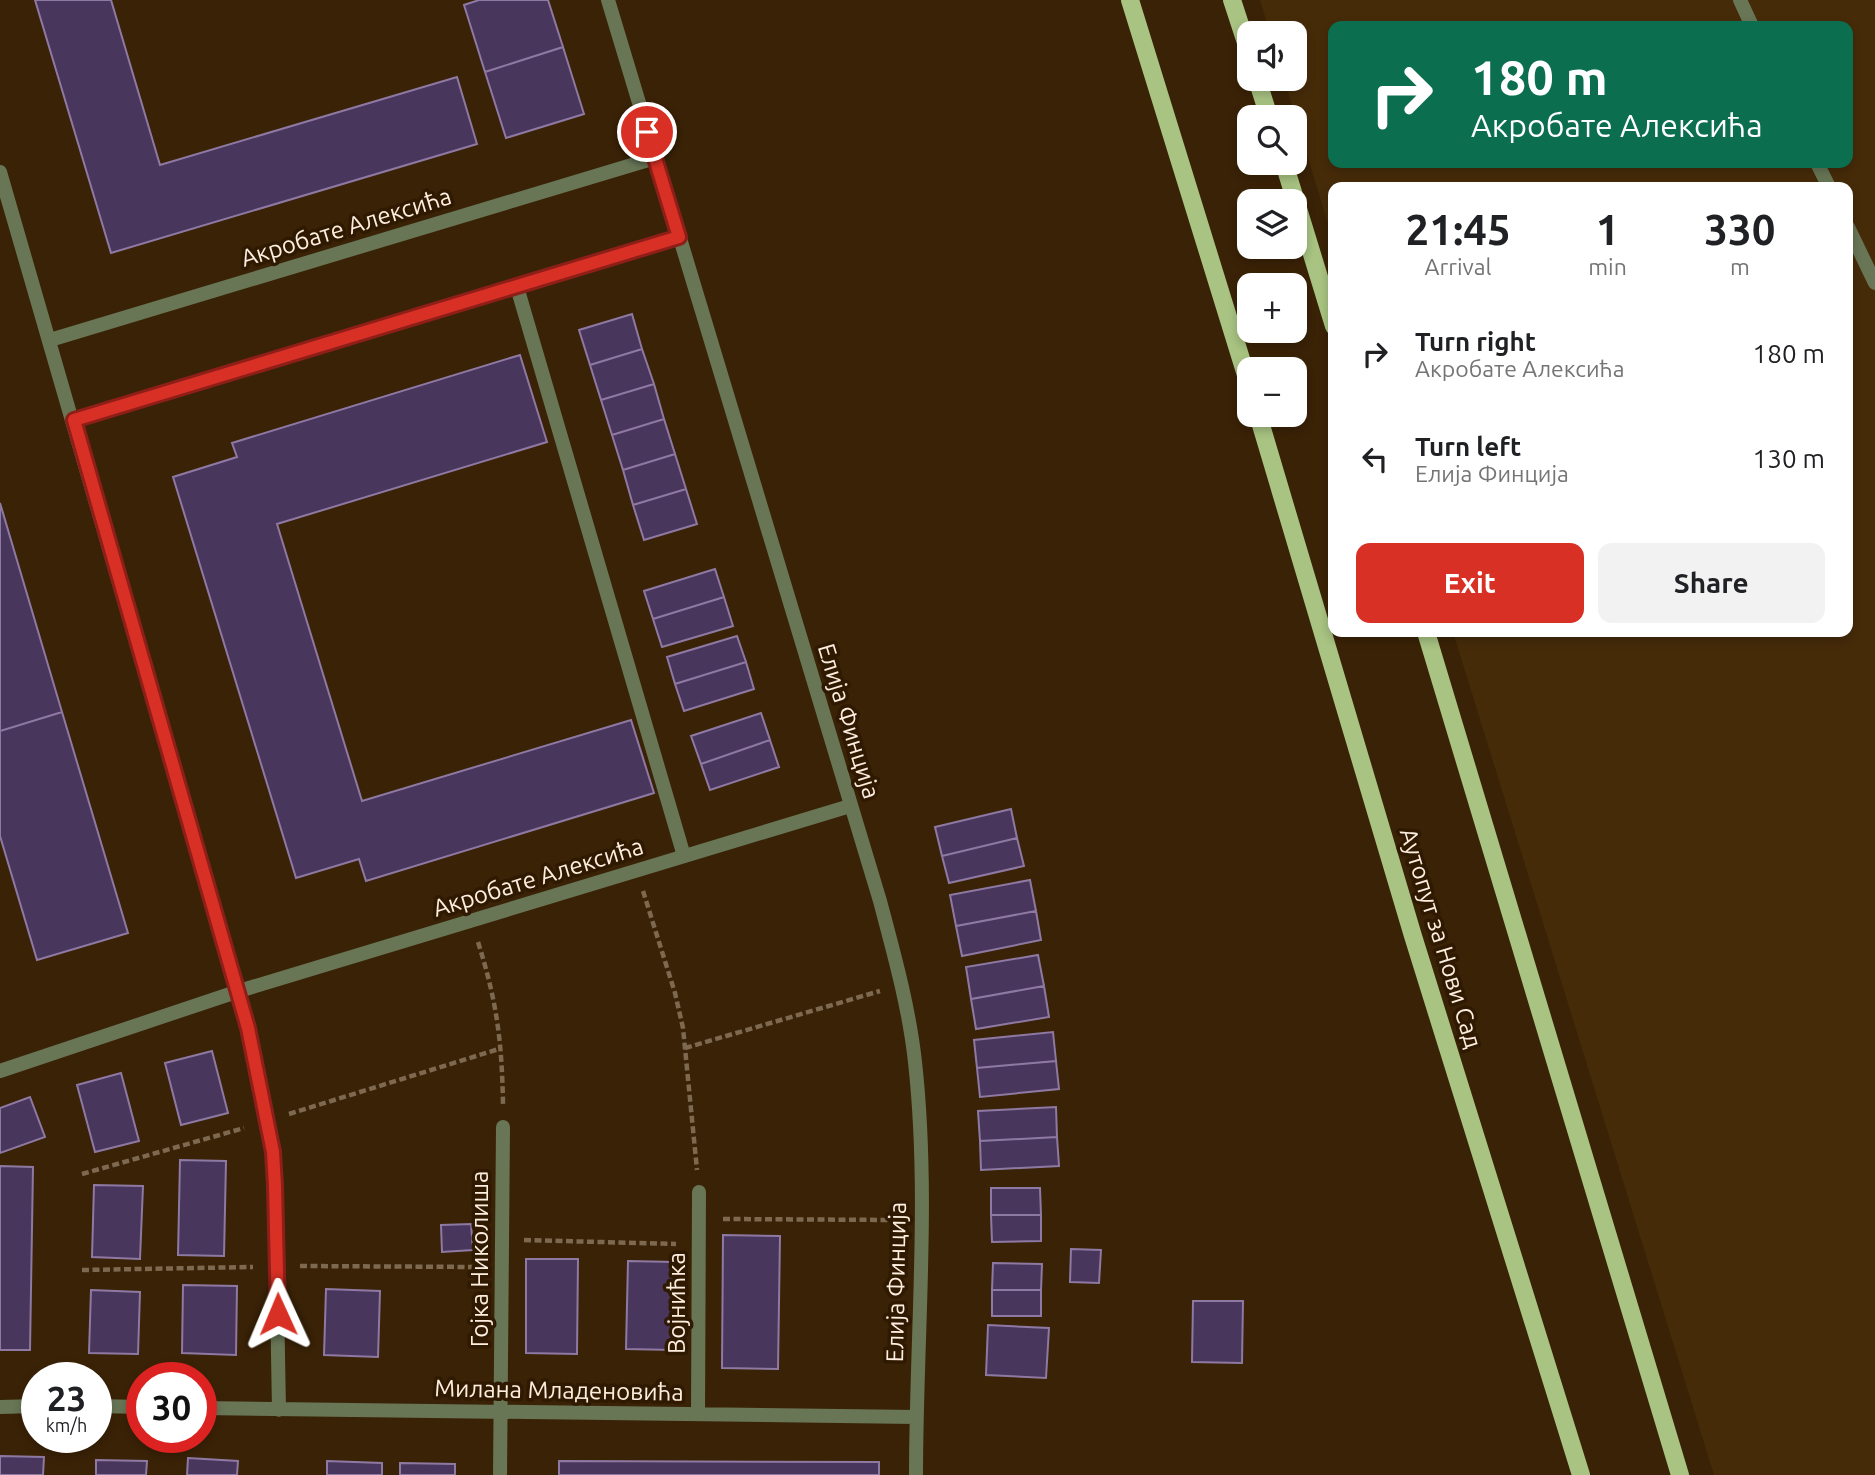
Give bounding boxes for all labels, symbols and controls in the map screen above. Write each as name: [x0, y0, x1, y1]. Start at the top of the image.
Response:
map controls: [1237, 21, 1307, 427]
button: sound: [1237, 21, 1307, 91]
icon: right: [1356, 49, 1447, 140]
text: 180 m: [1471, 49, 1608, 104]
pin: [617, 102, 677, 162]
button: search: [1237, 105, 1307, 175]
text: Акробате Алексића: [1471, 107, 1763, 143]
icon: arrive: [628, 113, 666, 151]
street label: Акробате Алексића: [237, 182, 455, 272]
button: layers: [1237, 189, 1307, 259]
text: 21:45: [1406, 206, 1511, 253]
text: 1: [1596, 206, 1619, 253]
text: 330: [1704, 206, 1775, 253]
text: Arrival: [1425, 254, 1492, 279]
text: min: [1588, 254, 1627, 279]
text: m: [1730, 254, 1750, 279]
button: +: [1237, 273, 1307, 343]
text: Turn right: [1415, 327, 1536, 356]
icon: right: [1356, 335, 1394, 373]
text: 180 m: [1753, 339, 1825, 368]
text: Акробате Алексића: [1415, 356, 1625, 381]
button: −: [1237, 357, 1307, 427]
text: Turn left: [1415, 432, 1521, 461]
icon: left: [1356, 440, 1394, 478]
text: 130 m: [1753, 444, 1825, 473]
text: Елија Финција: [1415, 461, 1569, 486]
button: Exit: [1356, 543, 1584, 623]
button: Share: [1598, 543, 1825, 623]
street label: Елија Финција: [813, 640, 885, 802]
street label: Аутопут за Нови Сад: [1395, 825, 1487, 1051]
street label: Акробате Алексића: [429, 832, 647, 922]
street label: Гојка Николиша: [466, 1171, 493, 1347]
street label: Елија Финција: [881, 1201, 911, 1363]
street label: Војнићка: [663, 1252, 690, 1354]
position arrow: [241, 1277, 315, 1351]
speed limit sign: 30: [126, 1362, 217, 1453]
street label: Милана Младеновића: [434, 1374, 684, 1406]
text: 23: [47, 1378, 86, 1418]
text: km/h: [46, 1415, 87, 1435]

